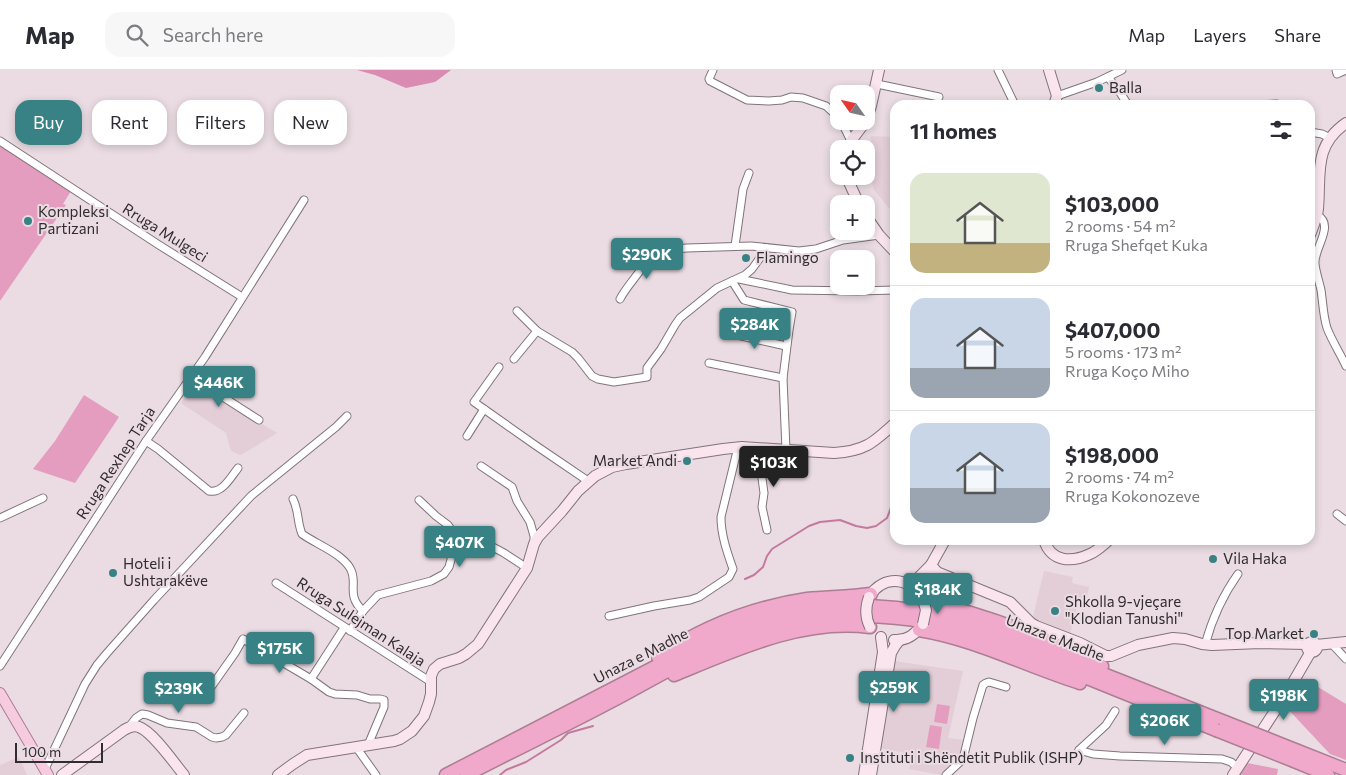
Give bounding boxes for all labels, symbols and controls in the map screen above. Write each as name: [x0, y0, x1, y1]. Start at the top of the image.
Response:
search box: [105, 12, 455, 57]
text: Map: [25, 20, 75, 49]
icon: search: [123, 21, 151, 49]
text: Search here: [163, 23, 263, 46]
text: Map: [1128, 24, 1165, 46]
text: Layers: [1193, 24, 1246, 46]
text: Share: [1274, 24, 1321, 46]
place label: Balla: [1109, 78, 1142, 96]
marker: Balla: [1093, 82, 1105, 94]
north arrow: [830, 85, 875, 130]
map controls: [830, 85, 875, 295]
chip: Buy: [15, 100, 82, 145]
chip: Rent: [92, 100, 167, 145]
chip: Filters: [177, 100, 264, 145]
chip: New: [274, 100, 347, 145]
icon: filters: [1267, 116, 1295, 144]
text: 11 homes: [910, 118, 997, 143]
button: locate: [830, 140, 875, 185]
text: $103,000: [1065, 191, 1159, 216]
icon: home: [950, 193, 1010, 253]
button: +: [830, 195, 875, 240]
street label: Rruga Mulgeci: [120, 199, 211, 265]
place label: Kompleksi Partizani: [38, 202, 109, 237]
marker: Kompleksi Partizani: [22, 215, 34, 227]
text: 2 rooms · 54 m²: [1065, 216, 1176, 235]
text: Rruga Shefqet Kuka: [1065, 235, 1208, 254]
pin: $290K: [612, 238, 682, 280]
text: $290K: [622, 244, 672, 263]
place label: Flamingo: [756, 248, 819, 266]
button: −: [830, 250, 875, 295]
marker: Flamingo: [740, 252, 752, 264]
pin: $284K: [720, 308, 790, 350]
text: $284K: [730, 314, 780, 333]
text: $407,000: [1065, 317, 1160, 342]
icon: home: [950, 318, 1010, 378]
text: 5 rooms · 173 m²: [1065, 342, 1182, 361]
text: Rruga Koço Miho: [1065, 361, 1189, 380]
pin: $446K: [184, 366, 254, 408]
text: $446K: [194, 372, 244, 391]
street label: Rruga Rexhep Tarja: [72, 403, 158, 522]
text: $198,000: [1065, 442, 1159, 467]
icon: home: [950, 443, 1010, 503]
pin: $103K: [739, 446, 809, 488]
place label: Market Andi: [593, 451, 677, 469]
text: $103K: [750, 452, 798, 471]
marker: Market Andi: [681, 455, 693, 467]
text: 2 rooms · 74 m²: [1065, 467, 1174, 486]
text: Rruga Kokonozeve: [1065, 486, 1200, 505]
pin: $407K: [425, 526, 495, 568]
text: $407K: [435, 532, 485, 551]
place label: Vila Haka: [1223, 549, 1287, 567]
marker: Vila Haka: [1207, 553, 1219, 565]
place label: Hoteli i Ushtarakëve: [123, 554, 208, 589]
marker: Hoteli i Ushtarakëve: [107, 567, 119, 579]
pin: $184K: [903, 572, 973, 615]
street label: Rruga Sulejman Kalaja: [294, 573, 429, 669]
text: $184K: [914, 579, 962, 598]
place label: Shkolla 9-vjeçare "Klodian Tanushi": [1065, 592, 1183, 627]
marker: Shkolla 9-vjeçare "Klodian Tanushi": [1049, 605, 1061, 617]
street label: Unaza e Madhe: [1004, 610, 1107, 664]
street label: Unaza e Madhe: [590, 624, 691, 687]
place label: Top Market: [1225, 624, 1304, 642]
marker: Top Market: [1308, 628, 1320, 640]
pin: $175K: [245, 632, 315, 674]
text: $175K: [257, 638, 303, 657]
pin: $259K: [859, 670, 929, 713]
pin: $239K: [144, 672, 214, 714]
text: $259K: [870, 677, 918, 696]
text: $239K: [155, 678, 203, 697]
pin: $198K: [1249, 678, 1319, 721]
text: $198K: [1260, 685, 1308, 704]
pin: $206K: [1130, 704, 1200, 746]
text: $206K: [1140, 710, 1190, 729]
scale bar: [15, 740, 102, 763]
text: 100 m: [22, 743, 61, 760]
place label: Instituti i Shëndetit Publik (ISHP): [860, 748, 1083, 766]
marker: Instituti i Shëndetit Publik (ISHP): [844, 752, 856, 764]

